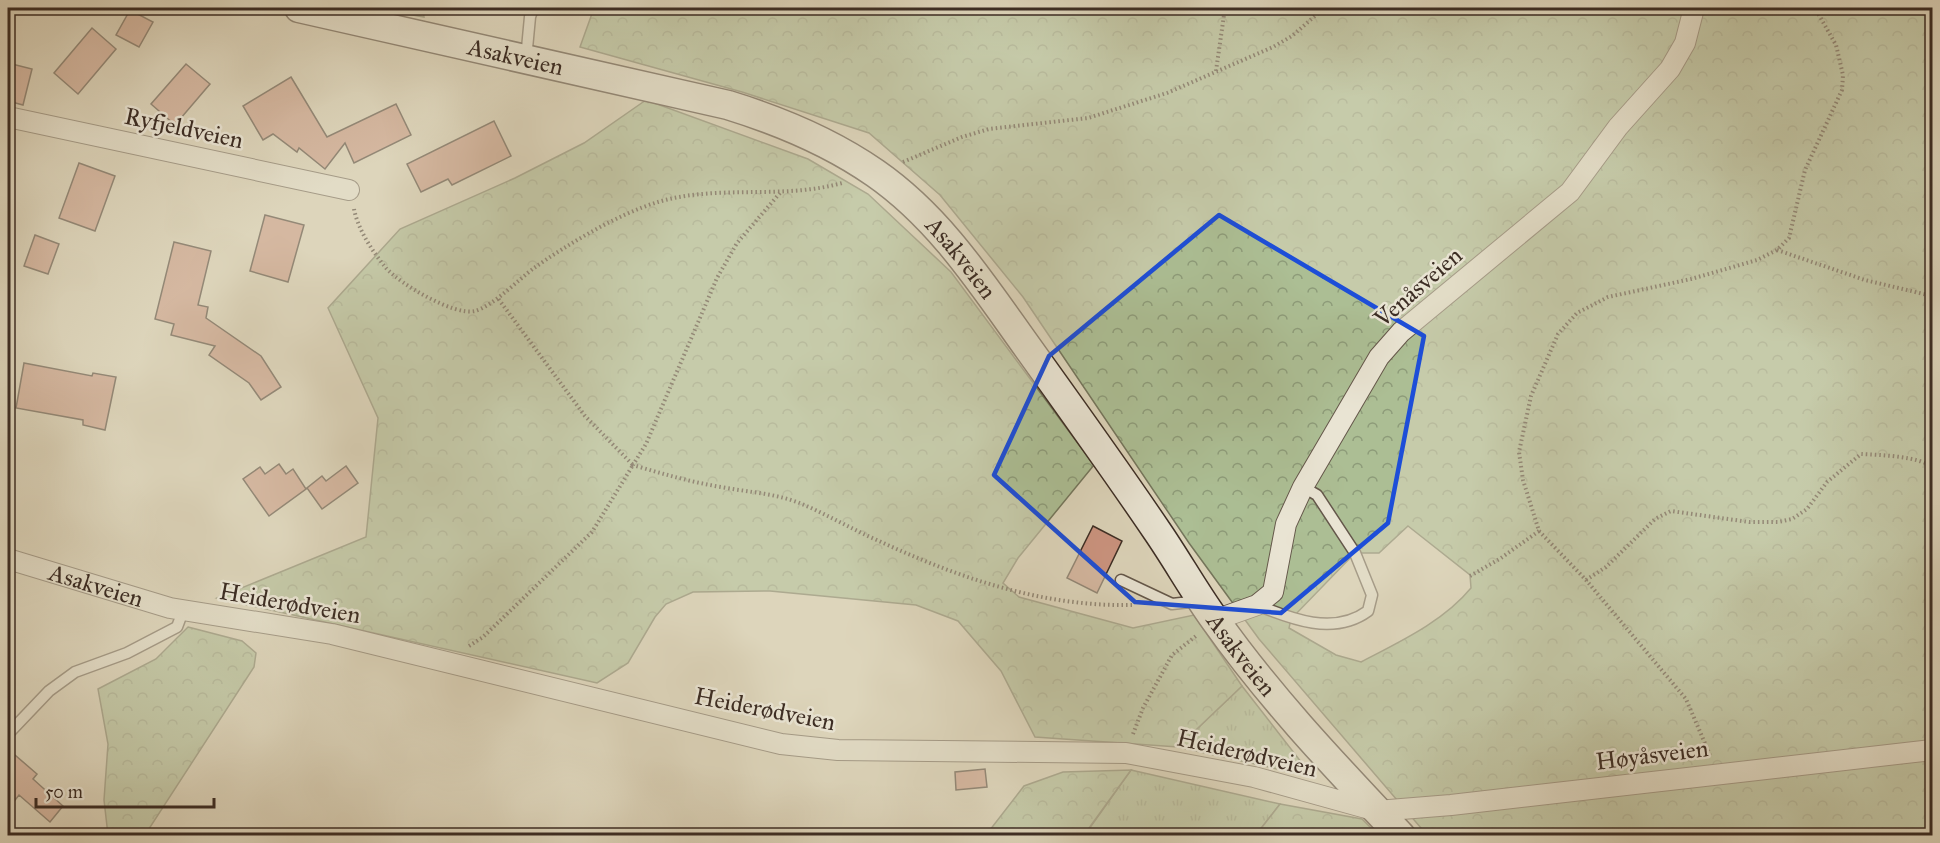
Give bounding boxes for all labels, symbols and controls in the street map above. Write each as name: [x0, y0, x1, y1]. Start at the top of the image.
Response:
street label: Asakveien: [464, 31, 566, 82]
street label: Ryfjeldveien: [122, 101, 246, 155]
street label: Asakveien: [918, 210, 1003, 305]
street label: Venåsveien: [1367, 240, 1468, 334]
street label: Asakveien: [44, 557, 147, 614]
street label: Heiderødveien: [217, 576, 363, 630]
street label: Asakveien: [1199, 607, 1283, 703]
street label: Heiderødveien: [692, 681, 838, 737]
street label: Heiderødveien: [1174, 722, 1320, 784]
street label: Høyåsveien: [1594, 733, 1710, 777]
scale bar: [36, 771, 214, 809]
text: 50 m: [45, 781, 83, 803]

